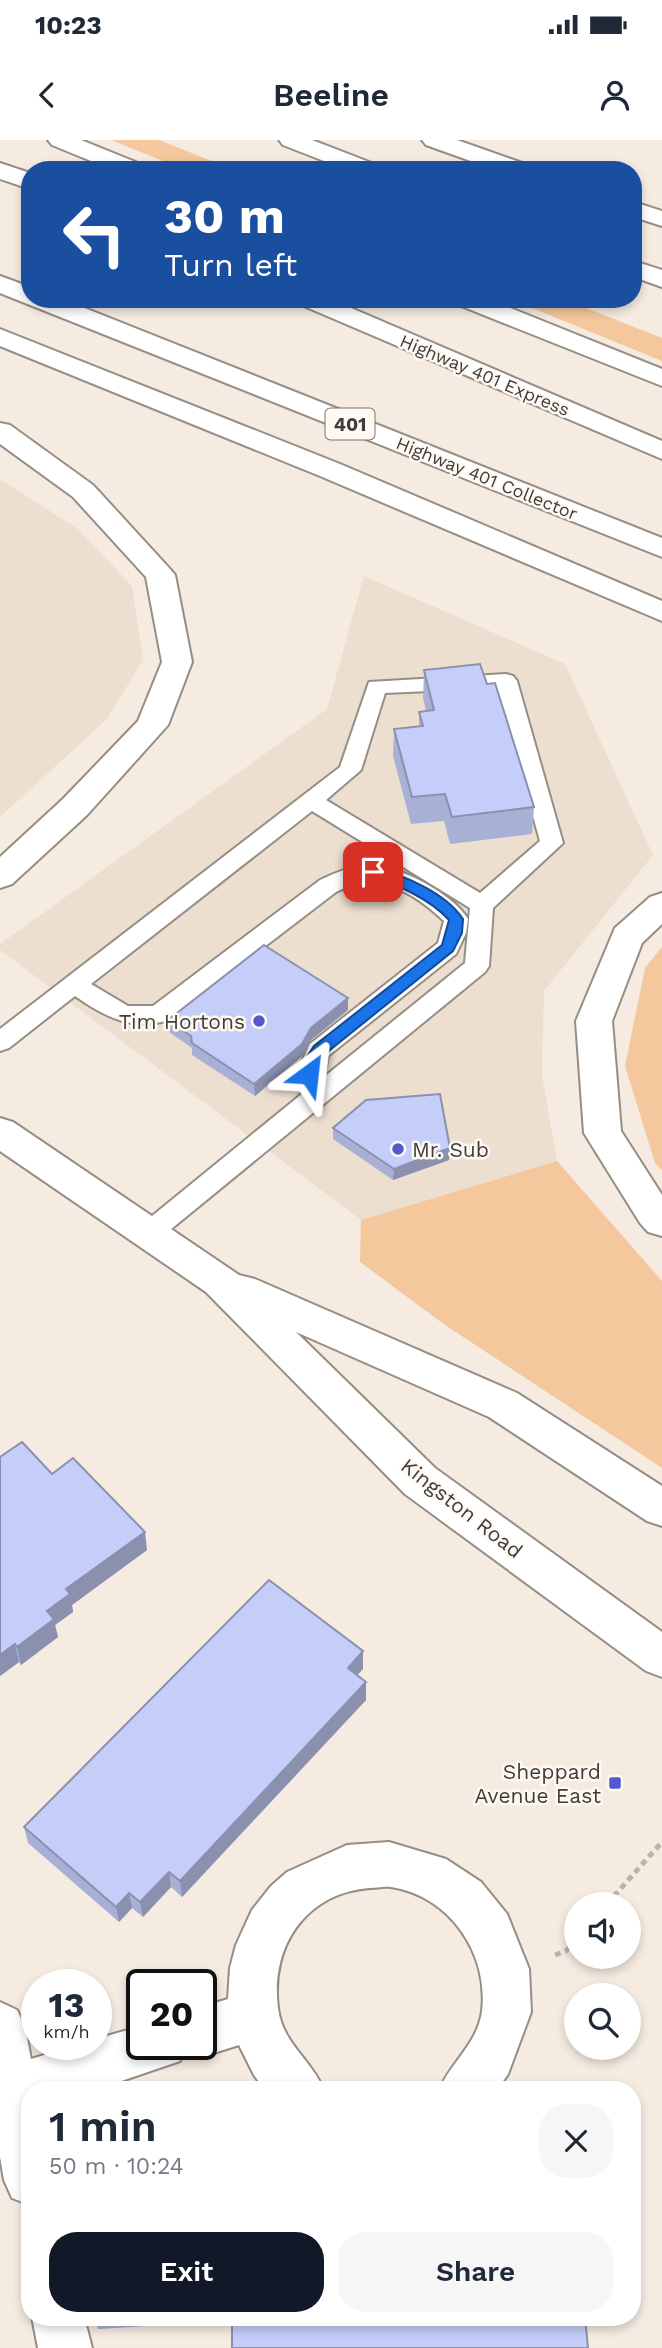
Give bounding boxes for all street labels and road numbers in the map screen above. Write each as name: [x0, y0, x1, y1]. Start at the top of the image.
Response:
street label: Highway 401 Express: [397, 330, 573, 420]
road number: 401: [326, 408, 374, 440]
street label: Highway 401 Collector: [393, 432, 581, 524]
street label: Kingston Road: [396, 1453, 528, 1563]

